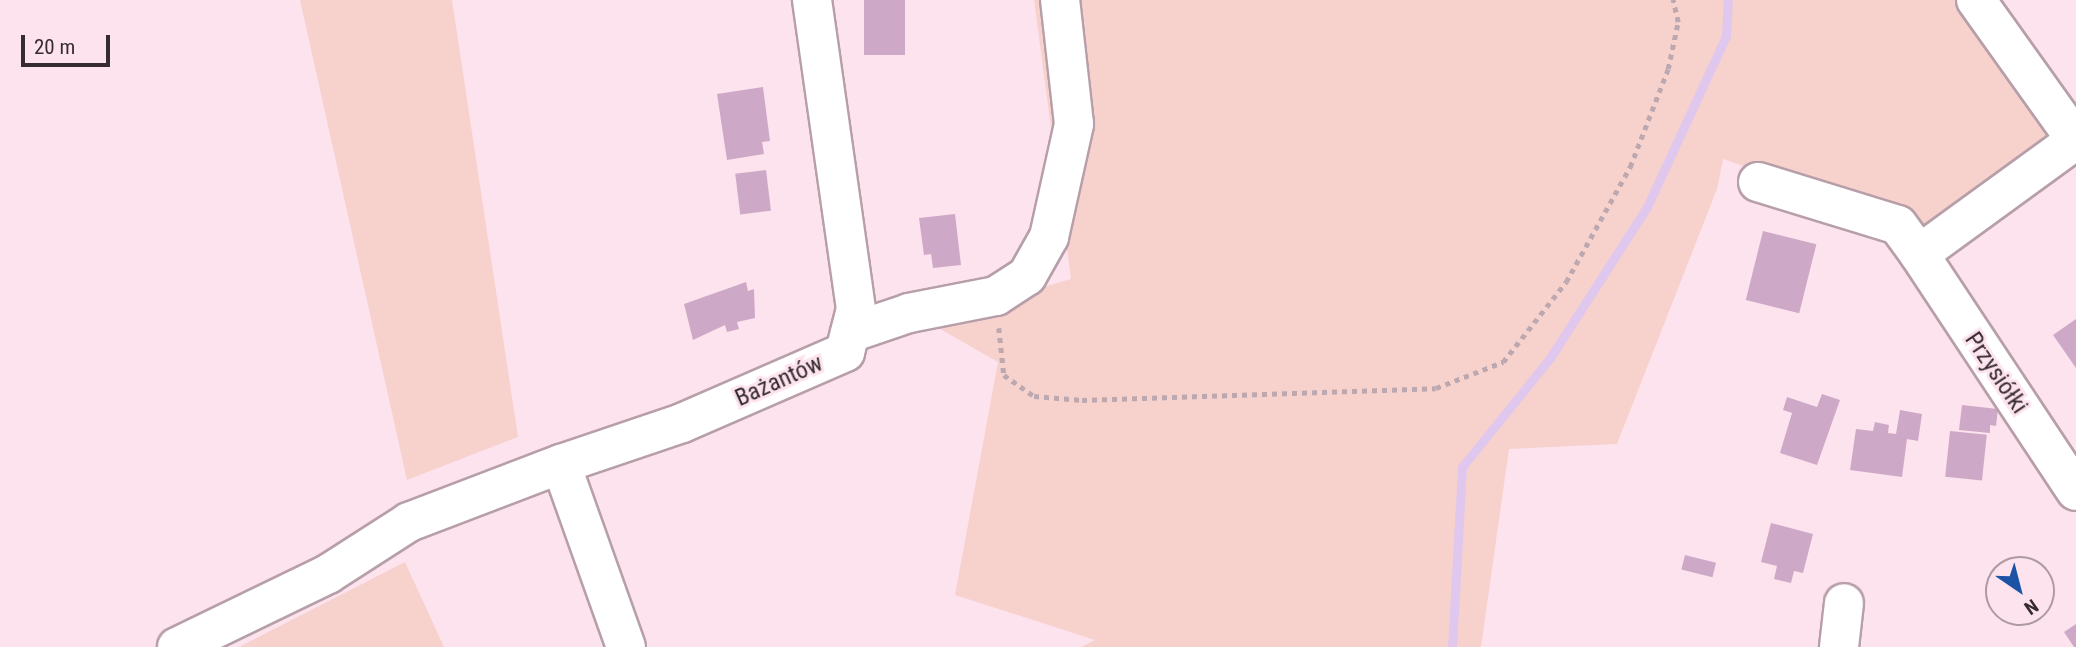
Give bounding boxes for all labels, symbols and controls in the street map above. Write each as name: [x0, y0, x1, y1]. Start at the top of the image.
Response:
scale bar: [24, 21, 114, 65]
text: 20 m: [34, 35, 75, 59]
street label: Przysiółki: [1958, 327, 2034, 419]
street label: Bażantów: [731, 349, 827, 413]
north arrow: [1985, 556, 2055, 626]
text: N: [2020, 594, 2043, 620]

